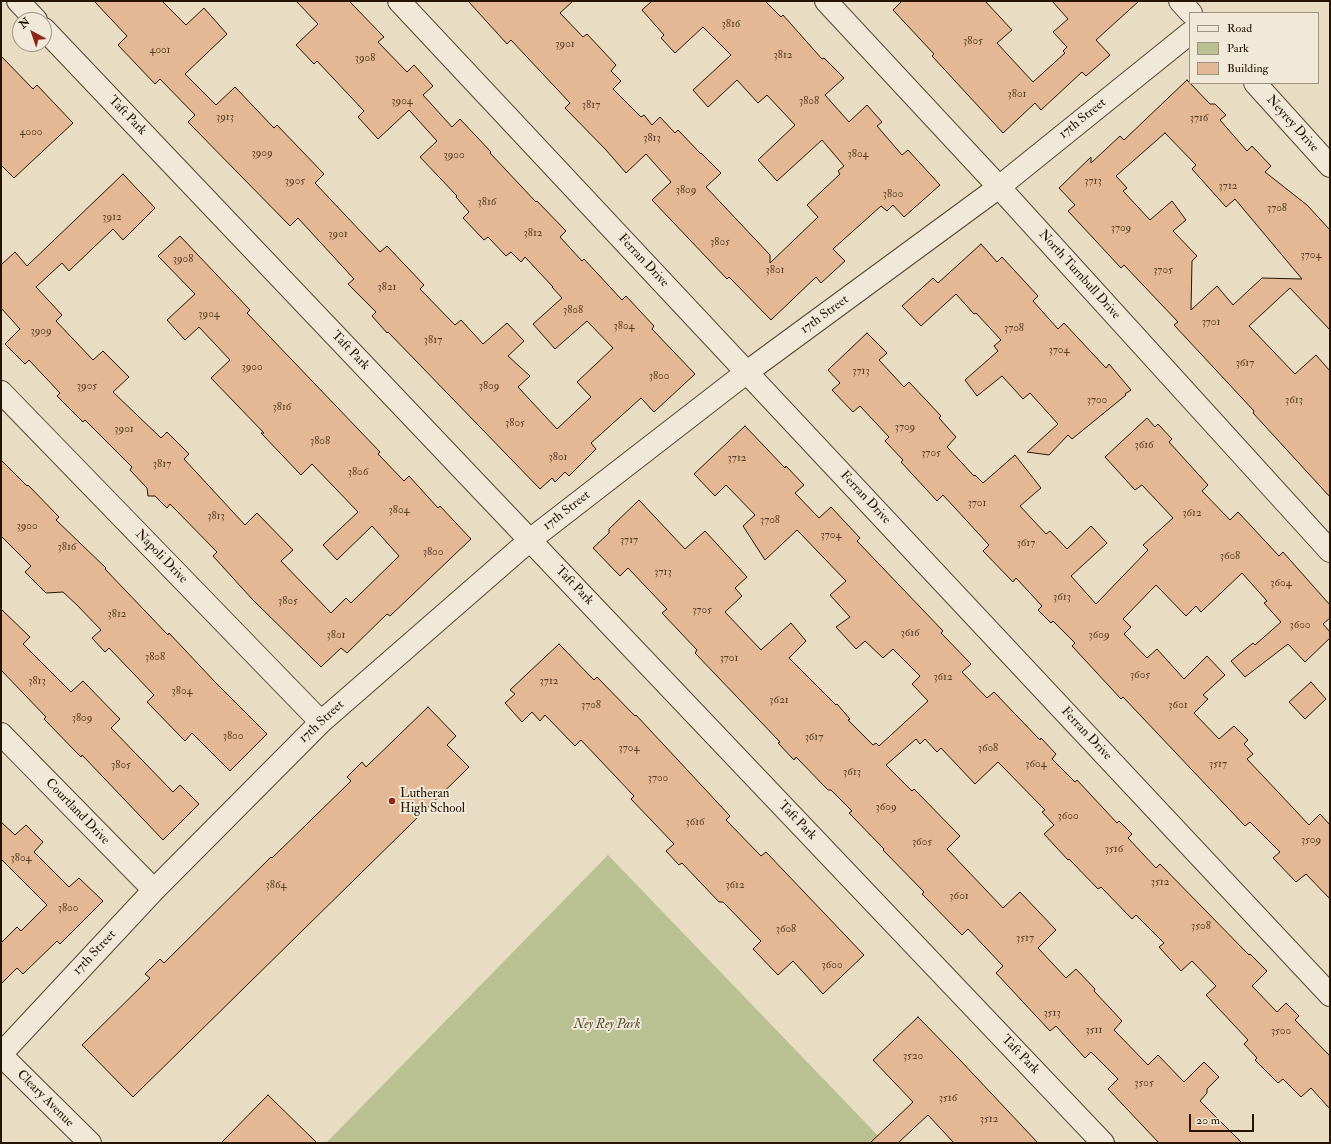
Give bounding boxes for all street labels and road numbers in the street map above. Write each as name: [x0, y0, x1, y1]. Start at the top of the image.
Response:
street label: Neyrey Drive: [1262, 92, 1322, 156]
street label: Taft Park: [105, 93, 149, 139]
street label: 17th Street: [1056, 95, 1110, 143]
street label: North Turnbull Drive: [1035, 227, 1123, 323]
street label: Ferran Drive: [614, 231, 672, 291]
street label: 17th Street: [798, 292, 852, 338]
street label: Taft Park: [328, 328, 372, 374]
street label: Ferran Drive: [836, 468, 894, 528]
street label: 17th Street: [540, 488, 594, 534]
street label: Napoli Drive: [132, 527, 190, 587]
street label: Taft Park: [552, 563, 596, 609]
street label: 17th Street: [296, 697, 348, 747]
street label: Ferran Drive: [1057, 704, 1115, 764]
street label: Courtland Drive: [42, 776, 112, 848]
street label: Taft Park: [775, 798, 819, 844]
street label: 17th Street: [70, 927, 120, 979]
street label: Taft Park: [998, 1032, 1042, 1078]
street label: Cleary Avenue: [13, 1067, 77, 1131]

